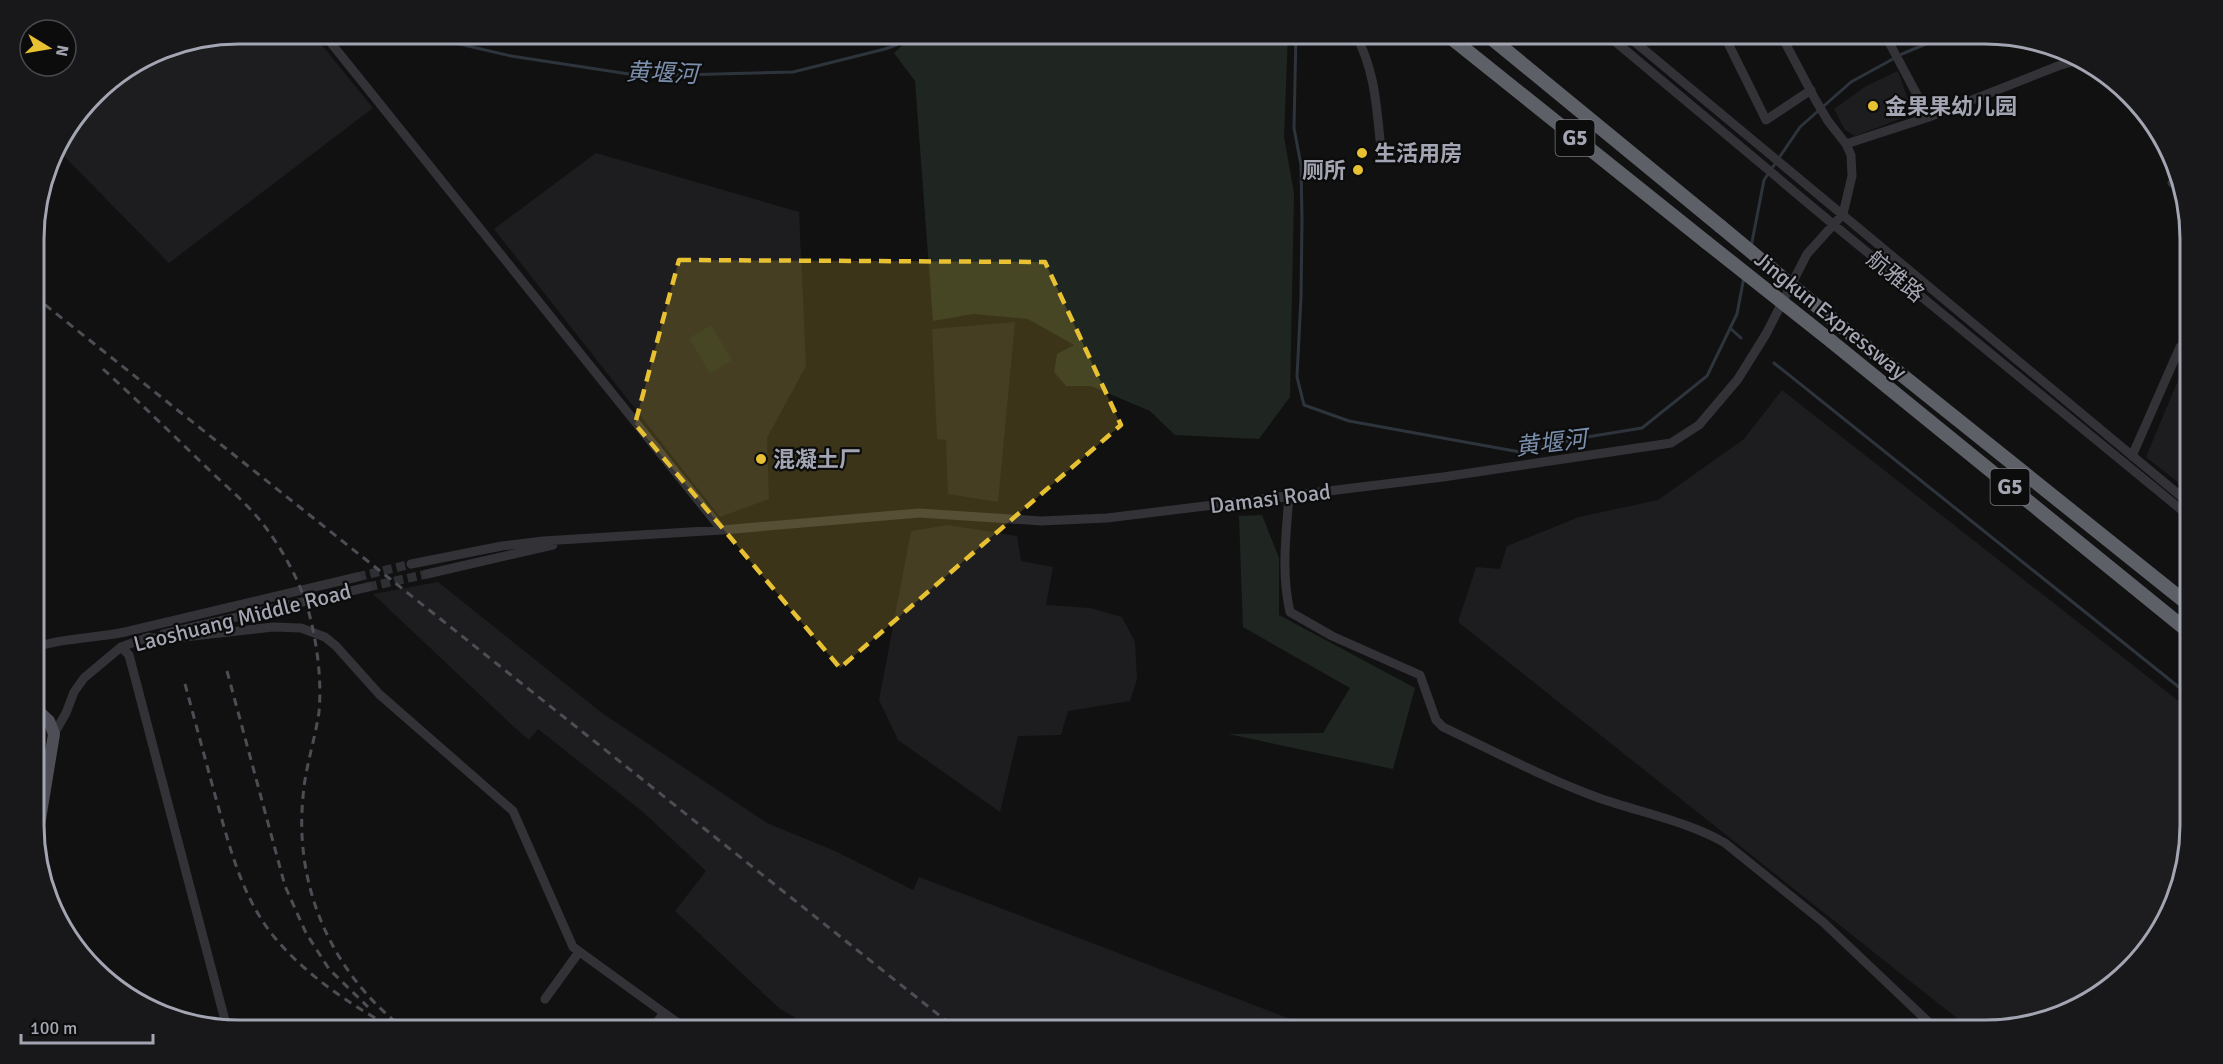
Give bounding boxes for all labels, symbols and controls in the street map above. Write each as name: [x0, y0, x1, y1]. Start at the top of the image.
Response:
north arrow: [18, 18, 78, 78]
text: N: [51, 43, 73, 58]
water label: 黄堰河: [625, 57, 702, 89]
place label: 金果果幼儿园: [1885, 93, 2017, 120]
marker: 金果果幼儿园: [1866, 99, 1880, 113]
road number: G5: [1556, 120, 1594, 156]
place label: 生活用房: [1374, 140, 1462, 167]
marker: 生活用房: [1355, 146, 1369, 160]
place label: 厕所: [1302, 157, 1346, 184]
marker: 厕所: [1351, 163, 1365, 177]
street label: 航雅路: [1862, 245, 1930, 308]
street label: Jingkun Expressway: [1749, 246, 1913, 385]
water label: 黄堰河: [1513, 423, 1593, 462]
place label: 混凝土厂: [773, 446, 861, 473]
marker: 混凝土厂: [754, 452, 768, 466]
road number: G5: [1990, 469, 2030, 505]
street label: Damasi Road: [1208, 478, 1332, 519]
street label: Laoshuang Middle Road: [131, 577, 354, 658]
scale bar: [21, 1007, 153, 1045]
text: 100 m: [30, 1017, 77, 1039]

